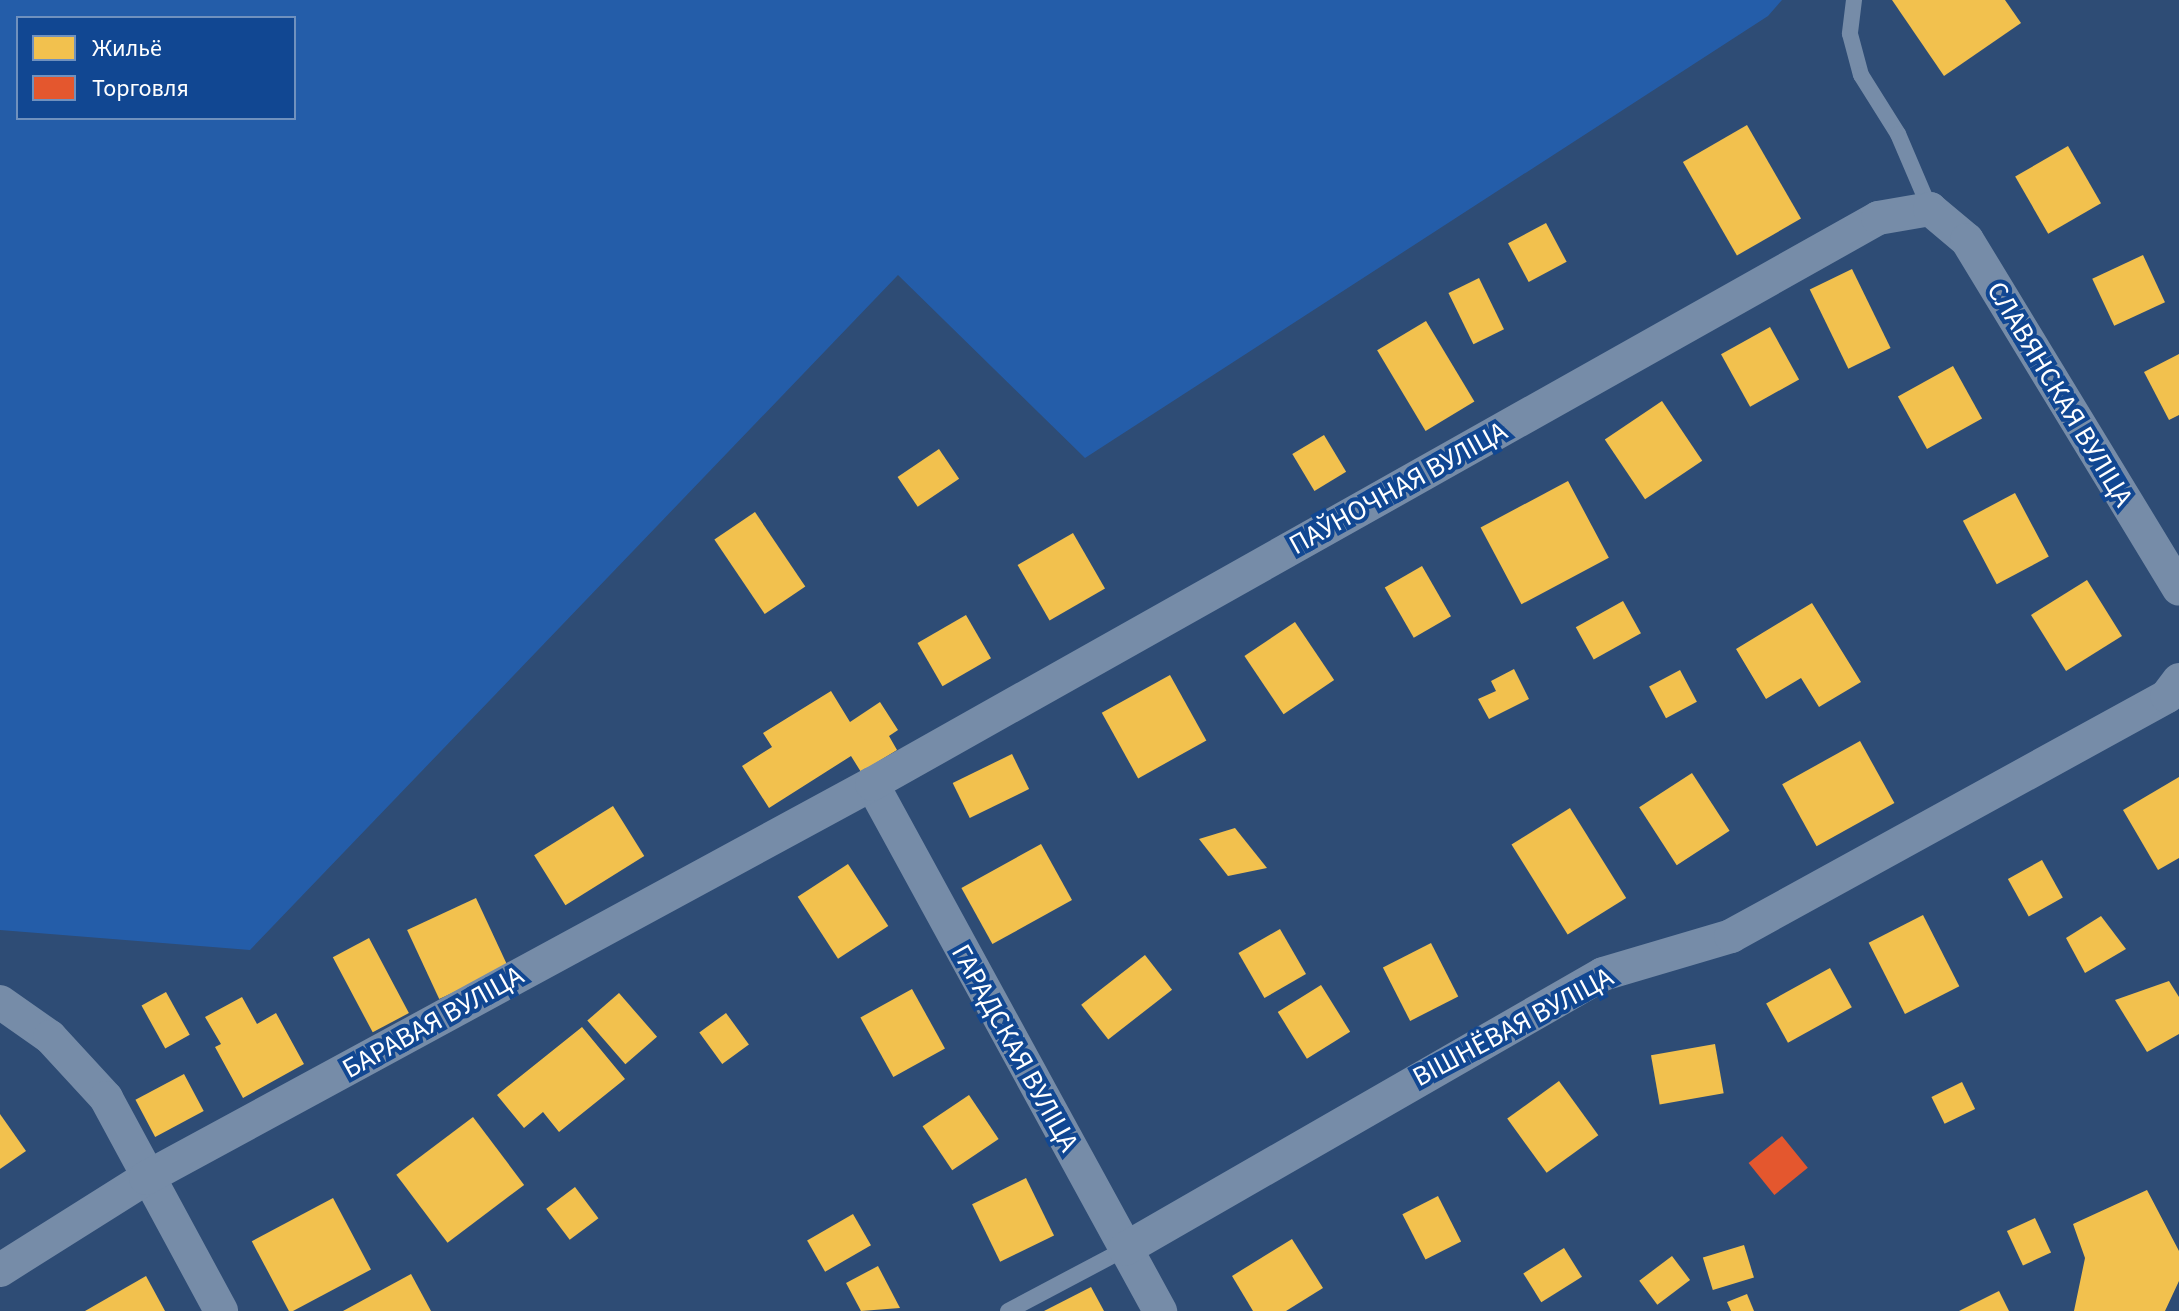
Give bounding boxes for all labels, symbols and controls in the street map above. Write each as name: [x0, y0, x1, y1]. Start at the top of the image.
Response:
legend: [16, 16, 296, 120]
text: Жильё: [92, 31, 162, 66]
text: Торговля: [92, 71, 189, 106]
street label: СЛАВЯНСКАЯ ВУЛІЦА: [1980, 275, 2140, 513]
street label: ПАЎНОЧНАЯ ВУЛІЦА: [1283, 414, 1513, 562]
street label: ГАРАДСКАЯ ВУЛІЦА: [944, 939, 1086, 1157]
street label: БАРАВАЯ ВУЛІЦА: [337, 958, 529, 1086]
street label: ВІШНЁВАЯ ВУЛІЦА: [1407, 960, 1619, 1094]

